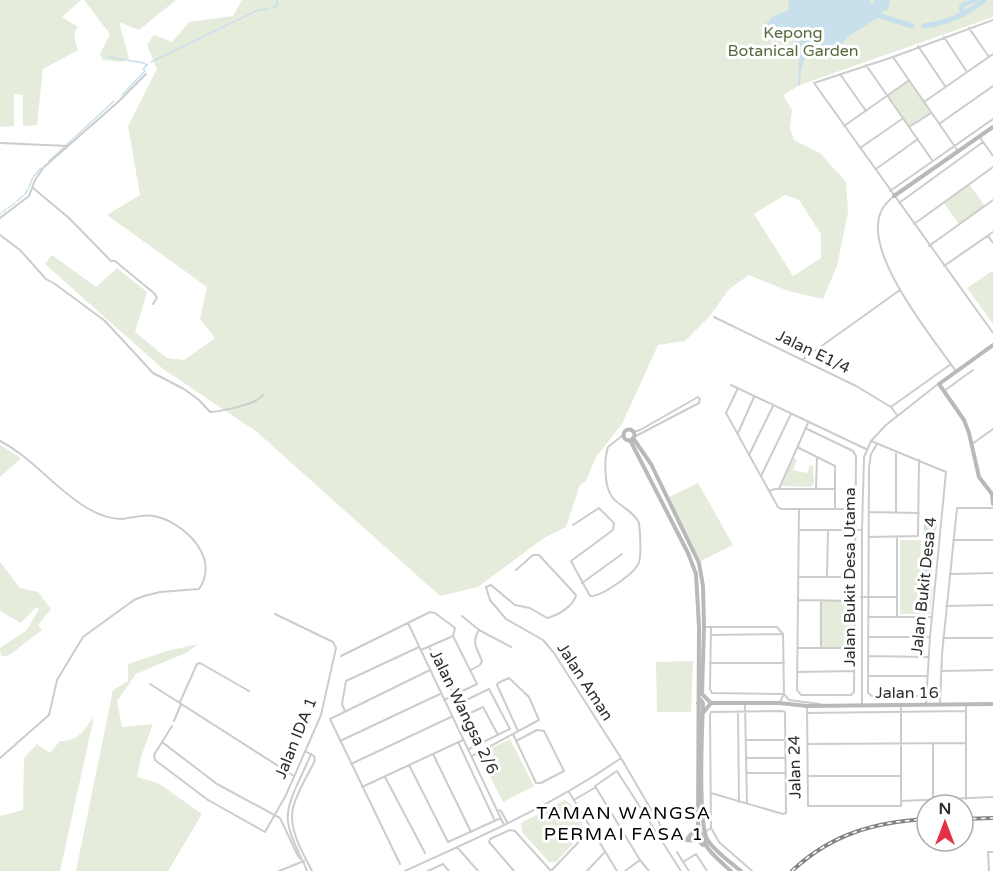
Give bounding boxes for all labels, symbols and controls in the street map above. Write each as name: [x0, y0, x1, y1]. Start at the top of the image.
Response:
park label: Kepong Botanical Garden: [727, 23, 859, 61]
street label: Jalan E1/4: [773, 326, 853, 378]
street label: Jalan Bukit Desa Utama: [840, 487, 860, 667]
street label: Jalan Bukit Desa 4: [907, 516, 941, 656]
street label: Jalan Aman: [552, 639, 618, 725]
street label: Jalan Wangsa 2/6: [425, 647, 503, 777]
street label: Jalan 16: [875, 683, 939, 703]
street label: Jalan IDA 1: [271, 694, 321, 782]
street label: Jalan 24: [784, 735, 806, 799]
north arrow: [915, 793, 975, 853]
text: N: [939, 799, 951, 819]
district label: TAMAN WANGSA PERMAI FASA 1: [536, 802, 712, 845]

